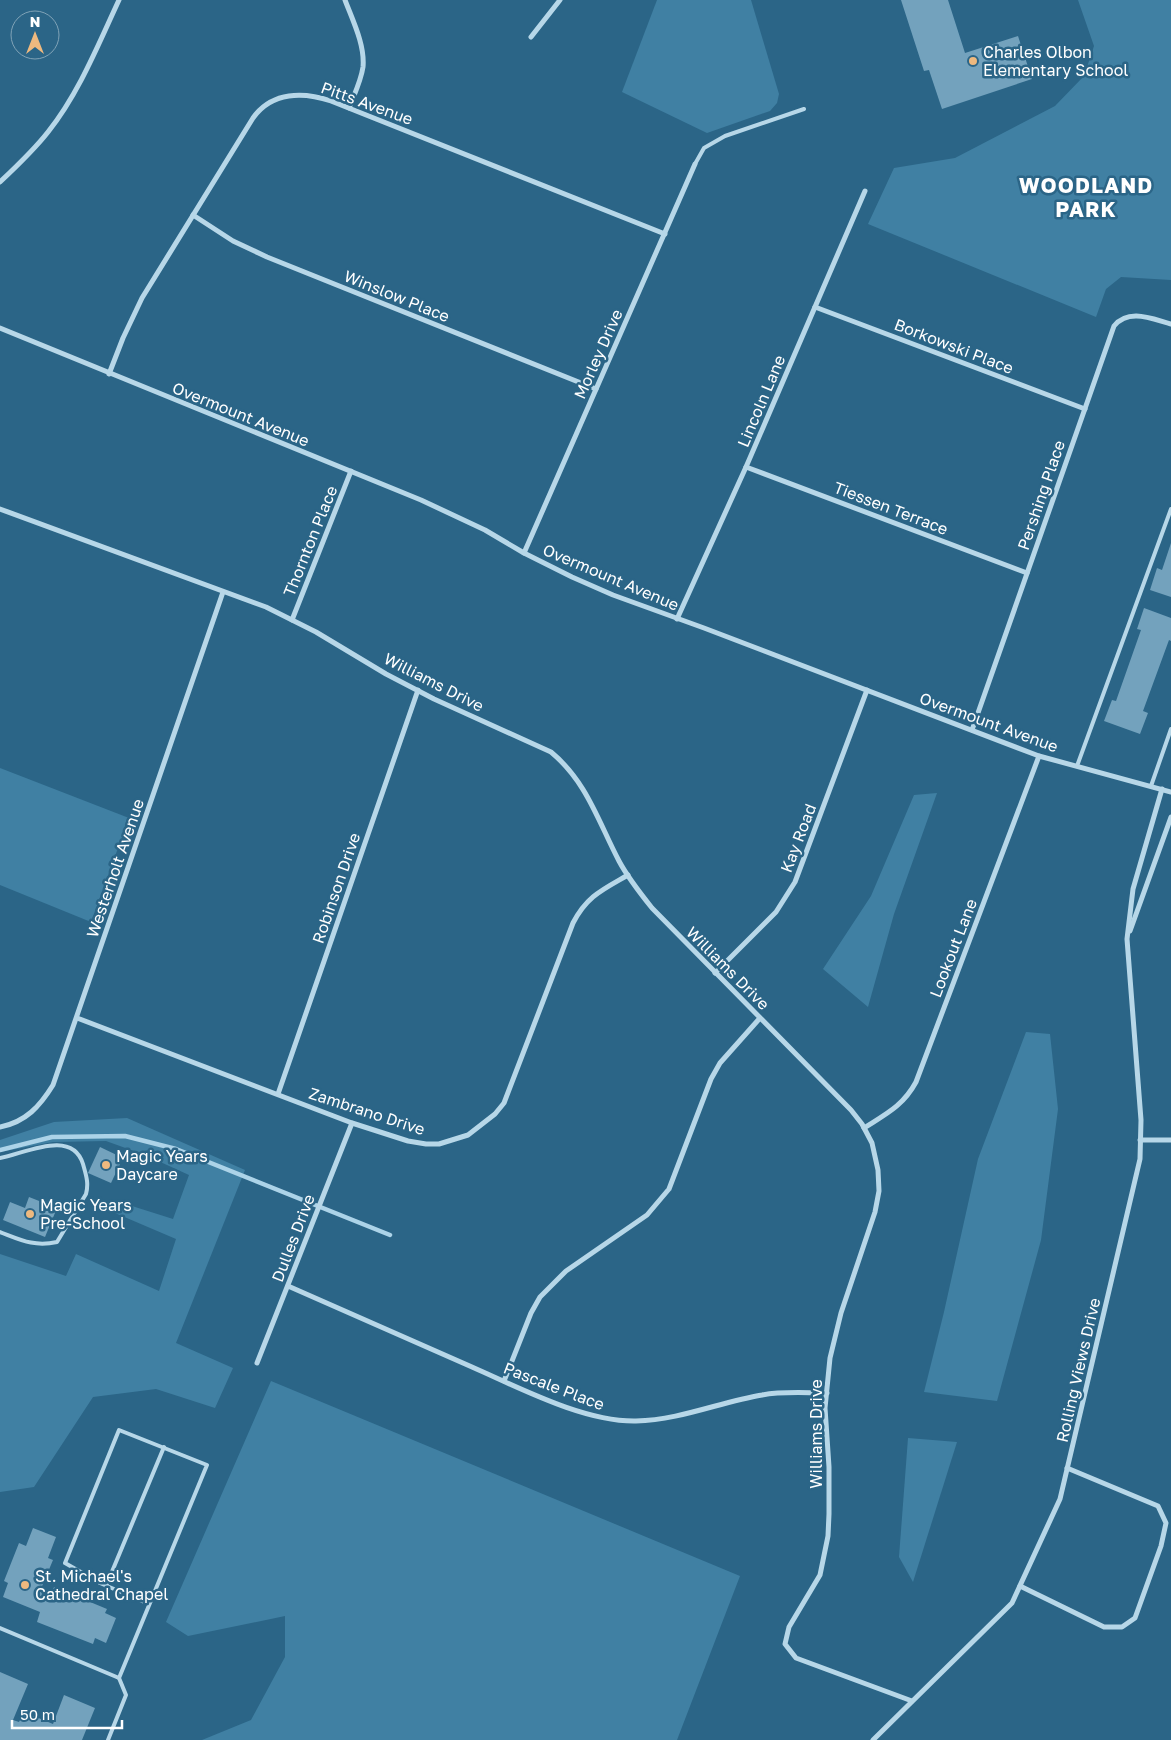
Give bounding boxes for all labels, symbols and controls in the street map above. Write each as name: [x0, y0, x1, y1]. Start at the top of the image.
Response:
north arrow: [10, 10, 60, 60]
text: N: [30, 13, 40, 30]
place label: Charles Olbon Elementary School: [983, 42, 1128, 80]
marker: Charles Olbon Elementary School: [967, 55, 979, 67]
street label: Pitts Avenue: [318, 77, 416, 129]
district label: WOODLAND PARK: [1019, 172, 1153, 222]
street label: Winslow Place: [341, 266, 453, 326]
street label: Morley Drive: [569, 306, 627, 402]
street label: Borkowski Place: [892, 314, 1016, 378]
street label: Lincoln Lane: [733, 352, 789, 450]
street label: Overmount Avenue: [170, 377, 312, 451]
street label: Pershing Place: [1013, 437, 1069, 553]
street label: Tiessen Terrace: [831, 477, 951, 539]
street label: Thornton Place: [279, 483, 341, 599]
street label: Overmount Avenue: [540, 539, 682, 615]
street label: Williams Drive: [381, 648, 487, 716]
street label: Overmount Avenue: [917, 688, 1061, 756]
street label: Westerholt Avenue: [82, 796, 148, 940]
street label: Kay Road: [776, 801, 820, 875]
street label: Robinson Drive: [308, 830, 364, 946]
street label: Lookout Lane: [925, 896, 981, 1000]
street label: Williams Drive: [682, 922, 774, 1014]
street label: Zambrano Drive: [306, 1083, 428, 1139]
place label: Magic Years Daycare: [116, 1146, 208, 1184]
marker: Magic Years Daycare: [100, 1159, 112, 1171]
street label: Dulles Drive: [267, 1191, 319, 1285]
place label: Magic Years Pre-School: [40, 1195, 132, 1233]
marker: Magic Years Pre-School: [24, 1208, 36, 1220]
street label: Rolling Views Drive: [1052, 1296, 1104, 1444]
street label: Pascale Place: [501, 1358, 607, 1414]
street label: Williams Drive: [806, 1379, 826, 1489]
place label: St. Michael's Cathedral Chapel: [35, 1566, 168, 1604]
marker: St. Michael's Cathedral Chapel: [19, 1579, 31, 1591]
scale bar: [12, 1698, 122, 1730]
text: 50 m: [20, 1705, 55, 1723]

